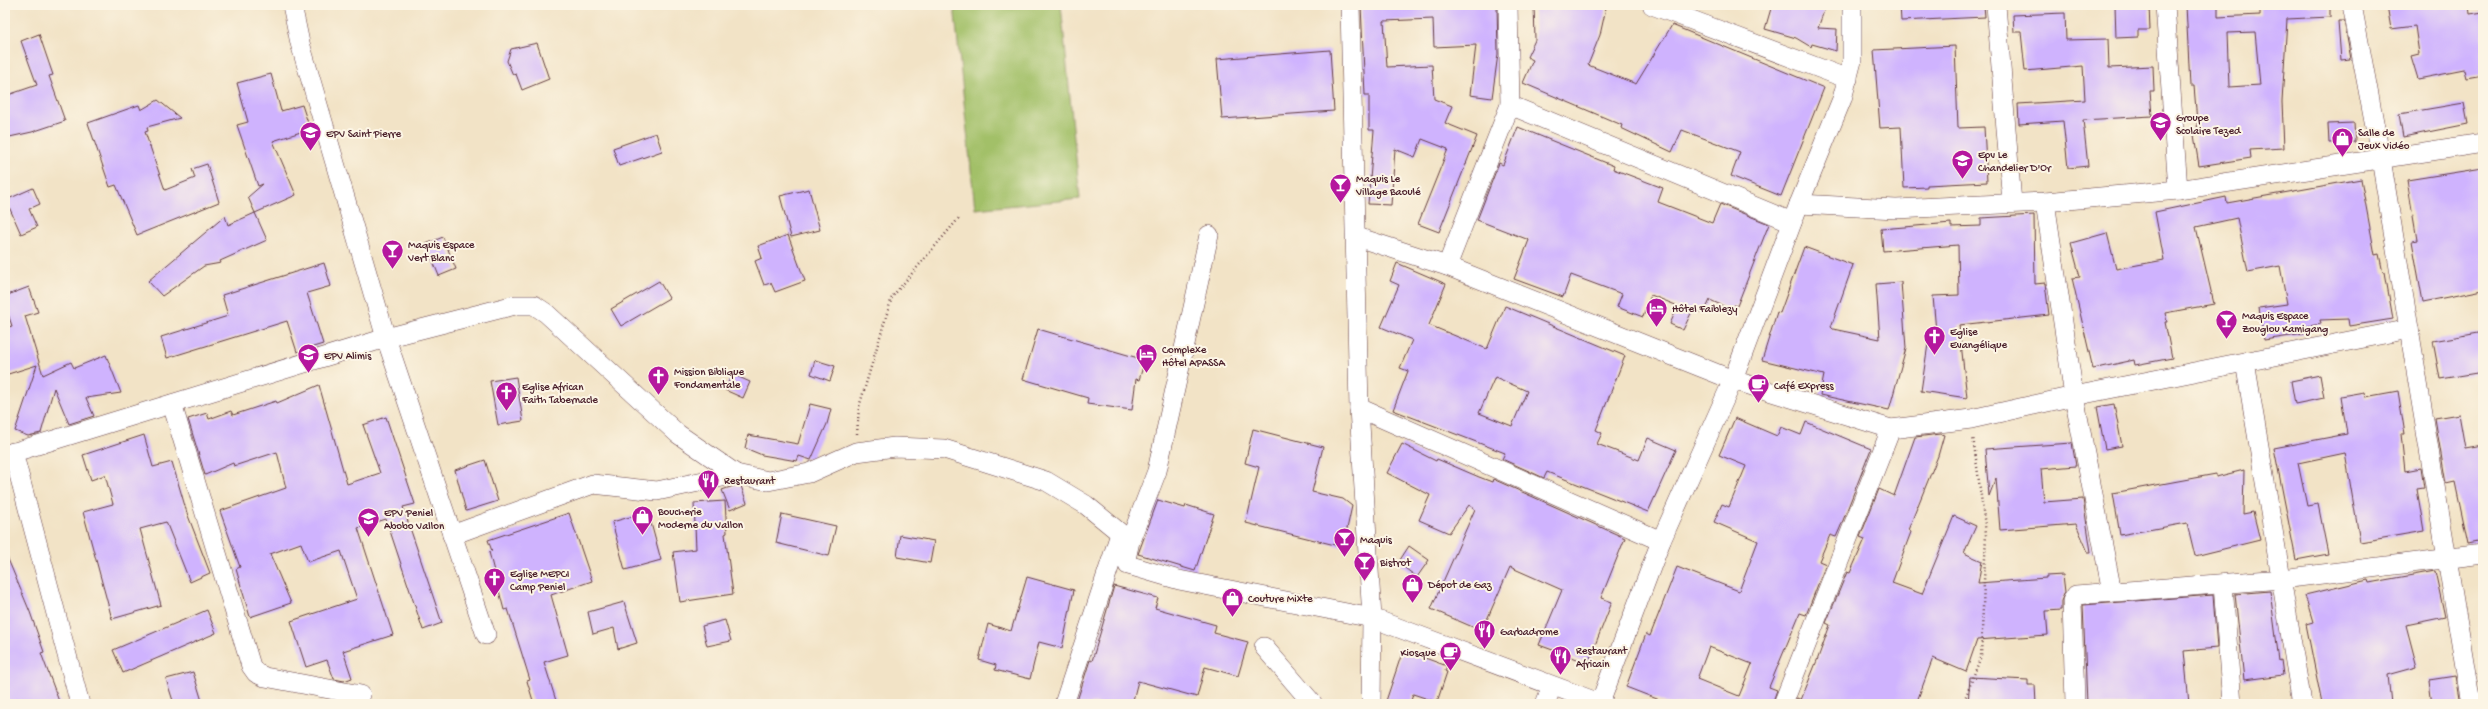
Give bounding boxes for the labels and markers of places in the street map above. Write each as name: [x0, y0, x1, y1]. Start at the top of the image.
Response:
school or university icon: Groupe Scolaire Tezed: [2147, 110, 2173, 143]
place label: Groupe Scolaire Tezed: [2176, 113, 2242, 138]
school or university icon: EPV Saint Pierre: [297, 120, 323, 153]
shop icon: Salle de Jeux Vidéo: [2330, 125, 2356, 158]
place label: Salle de Jeux Vidéo: [2358, 128, 2410, 153]
place label: EPV Saint Pierre: [326, 129, 401, 141]
school or university icon: Epv Le Chandelier D'Or: [1949, 147, 1975, 180]
place label: Epv Le Chandelier D'Or: [1978, 150, 2052, 175]
bar icon: Maquis Le Village Baoulé: [1328, 171, 1354, 204]
place label: Maquis Le Village Baoulé: [1355, 174, 1421, 199]
bar icon: Maquis Espace Vert Blanc: [380, 237, 406, 270]
place label: Maquis Espace Vert Blanc: [407, 240, 475, 265]
hotel icon: Hôtel Faiblezy: [1643, 295, 1669, 328]
place label: Hôtel Faiblezy: [1672, 304, 1738, 316]
bar icon: Maquis Espace Zouglou Kamigang: [2214, 308, 2240, 341]
place label: Maquis Espace Zouglou Kamigang: [2242, 311, 2328, 336]
church icon: Eglise Evangélique: [1922, 324, 1948, 357]
place label: Eglise Evangélique: [1950, 327, 2008, 352]
school or university icon: EPV Alimis: [296, 342, 322, 375]
hotel icon: Complexe Hôtel APASSA: [1133, 342, 1159, 375]
place label: Complexe Hôtel APASSA: [1162, 345, 1225, 370]
place label: EPV Alimis: [324, 351, 372, 363]
church icon: Mission Biblique Fondamentale: [645, 364, 671, 397]
place label: Mission Biblique Fondamentale: [673, 367, 744, 392]
cafe icon: Café Express: [1745, 372, 1771, 405]
church icon: Eglise African Faith Tabernacle: [494, 379, 520, 412]
place label: Café Express: [1774, 380, 1834, 393]
place label: Eglise African Faith Tabernacle: [521, 381, 598, 407]
restaurant icon: Restaurant: [696, 467, 722, 500]
place label: Restaurant: [724, 476, 776, 488]
shop icon: Boucherie Moderne du Vallon: [630, 504, 656, 537]
school or university icon: EPV Peniel Abobo Vallon: [356, 505, 382, 538]
place label: Boucherie Moderne du Vallon: [657, 507, 744, 532]
place label: EPV Peniel Abobo Vallon: [384, 508, 445, 533]
bar icon: Maquis: [1332, 526, 1358, 559]
place label: Maquis: [1360, 535, 1393, 547]
bar icon: Bistrot: [1352, 549, 1378, 582]
place label: Bistrot: [1379, 558, 1412, 570]
church icon: Eglise MEPCI Camp Peniel: [481, 566, 507, 599]
place label: Eglise MEPCI Camp Peniel: [510, 569, 570, 594]
shop icon: Dépot de Gaz: [1399, 571, 1425, 604]
place label: Dépot de Gaz: [1427, 580, 1493, 592]
shop icon: Couture Mixte: [1219, 585, 1245, 618]
place label: Couture Mixte: [1248, 594, 1313, 606]
restaurant icon: Garbadrome: [1471, 618, 1497, 651]
place label: Garbadrome: [1500, 627, 1559, 639]
cafe icon: Kiosque: [1438, 639, 1464, 672]
restaurant icon: Restaurant Africain: [1547, 643, 1573, 676]
place label: Restaurant Africain: [1576, 646, 1628, 671]
place label: Kiosque: [1400, 648, 1436, 660]

